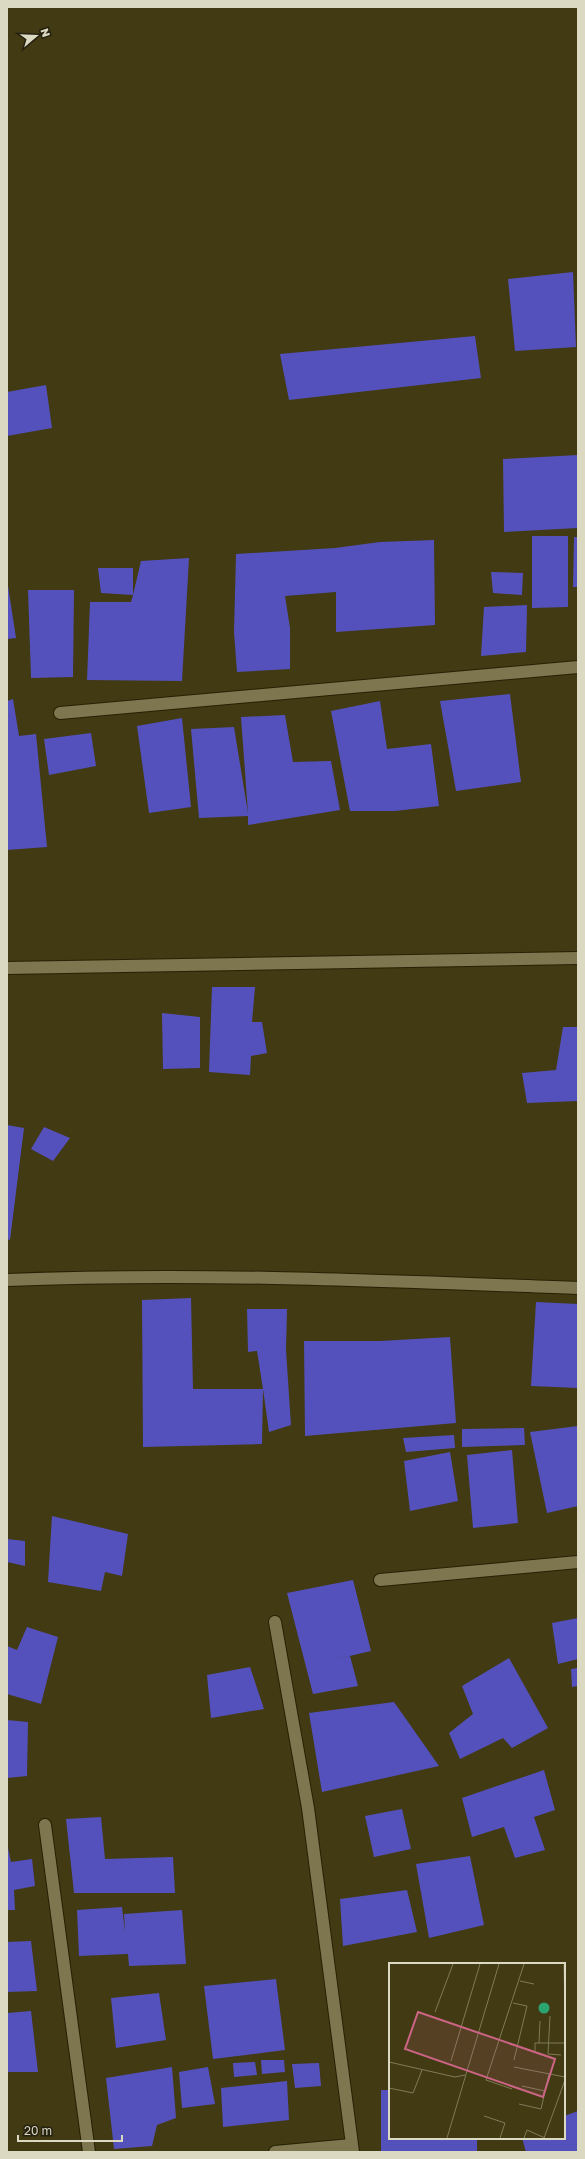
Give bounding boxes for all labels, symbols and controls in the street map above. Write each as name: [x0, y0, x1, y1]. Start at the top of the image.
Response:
north arrow: [16, 16, 56, 56]
text: N: [38, 27, 53, 39]
inset map: [389, 1963, 565, 2139]
scale bar: [18, 2117, 122, 2143]
text: 20 m: [24, 2123, 52, 2138]

